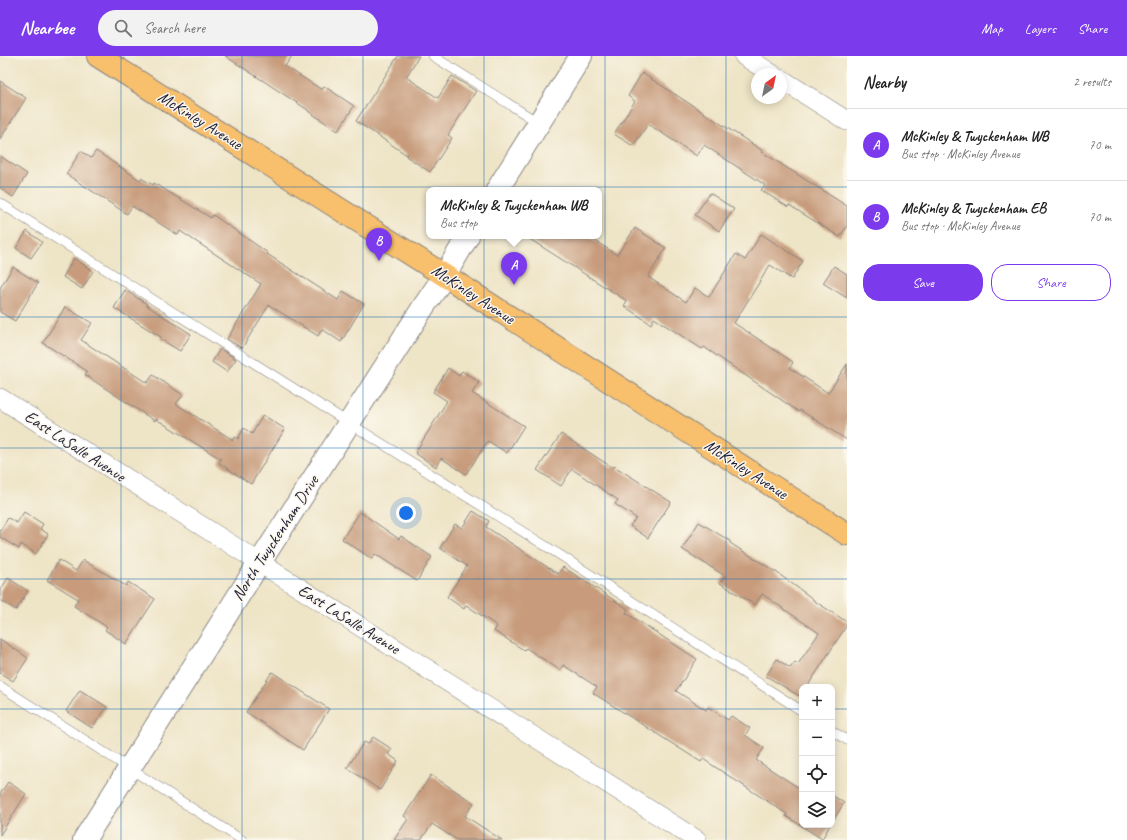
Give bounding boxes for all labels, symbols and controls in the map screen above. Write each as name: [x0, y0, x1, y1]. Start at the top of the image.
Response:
search box: [98, 10, 378, 46]
text: Nearbee: [20, 16, 74, 40]
icon: search: [112, 17, 134, 39]
text: Search here: [144, 19, 205, 38]
text: Map: [981, 20, 1003, 37]
text: Layers: [1025, 20, 1056, 37]
text: Share: [1078, 20, 1107, 37]
north arrow: [751, 68, 787, 104]
text: Nearby: [863, 72, 906, 93]
text: 2 results: [1073, 74, 1111, 90]
street label: McKinley Avenue: [154, 86, 247, 155]
text: McKinley & Twyckenham WB: [901, 127, 1049, 146]
text: A: [873, 137, 879, 153]
text: 70 m: [1089, 137, 1111, 153]
text: Bus stop · McKinley Avenue: [901, 146, 1020, 162]
popup: [426, 187, 602, 239]
text: McKinley & Twyckenham WB: [440, 196, 588, 215]
text: McKinley & Twyckenham EB: [901, 199, 1046, 218]
text: B: [873, 209, 879, 225]
text: 70 m: [1089, 209, 1111, 225]
text: Bus stop: [440, 215, 478, 231]
text: Bus stop · McKinley Avenue: [901, 218, 1020, 234]
pin: B: [366, 228, 392, 261]
pin: A: [501, 252, 527, 285]
street label: McKinley Avenue: [428, 260, 518, 328]
button: Save: [863, 264, 983, 301]
button: Share: [991, 264, 1111, 301]
street label: East LaSalle Avenue: [21, 406, 131, 487]
street label: McKinley Avenue: [700, 434, 793, 504]
street label: North Twyckenham Drive: [227, 470, 324, 605]
your location: [396, 503, 416, 523]
street label: East LaSalle Avenue: [294, 579, 405, 659]
map controls: [799, 684, 835, 828]
button: +: [799, 684, 835, 720]
button: −: [799, 720, 835, 756]
button: locate: [799, 756, 835, 792]
button: layers: [799, 792, 835, 828]

